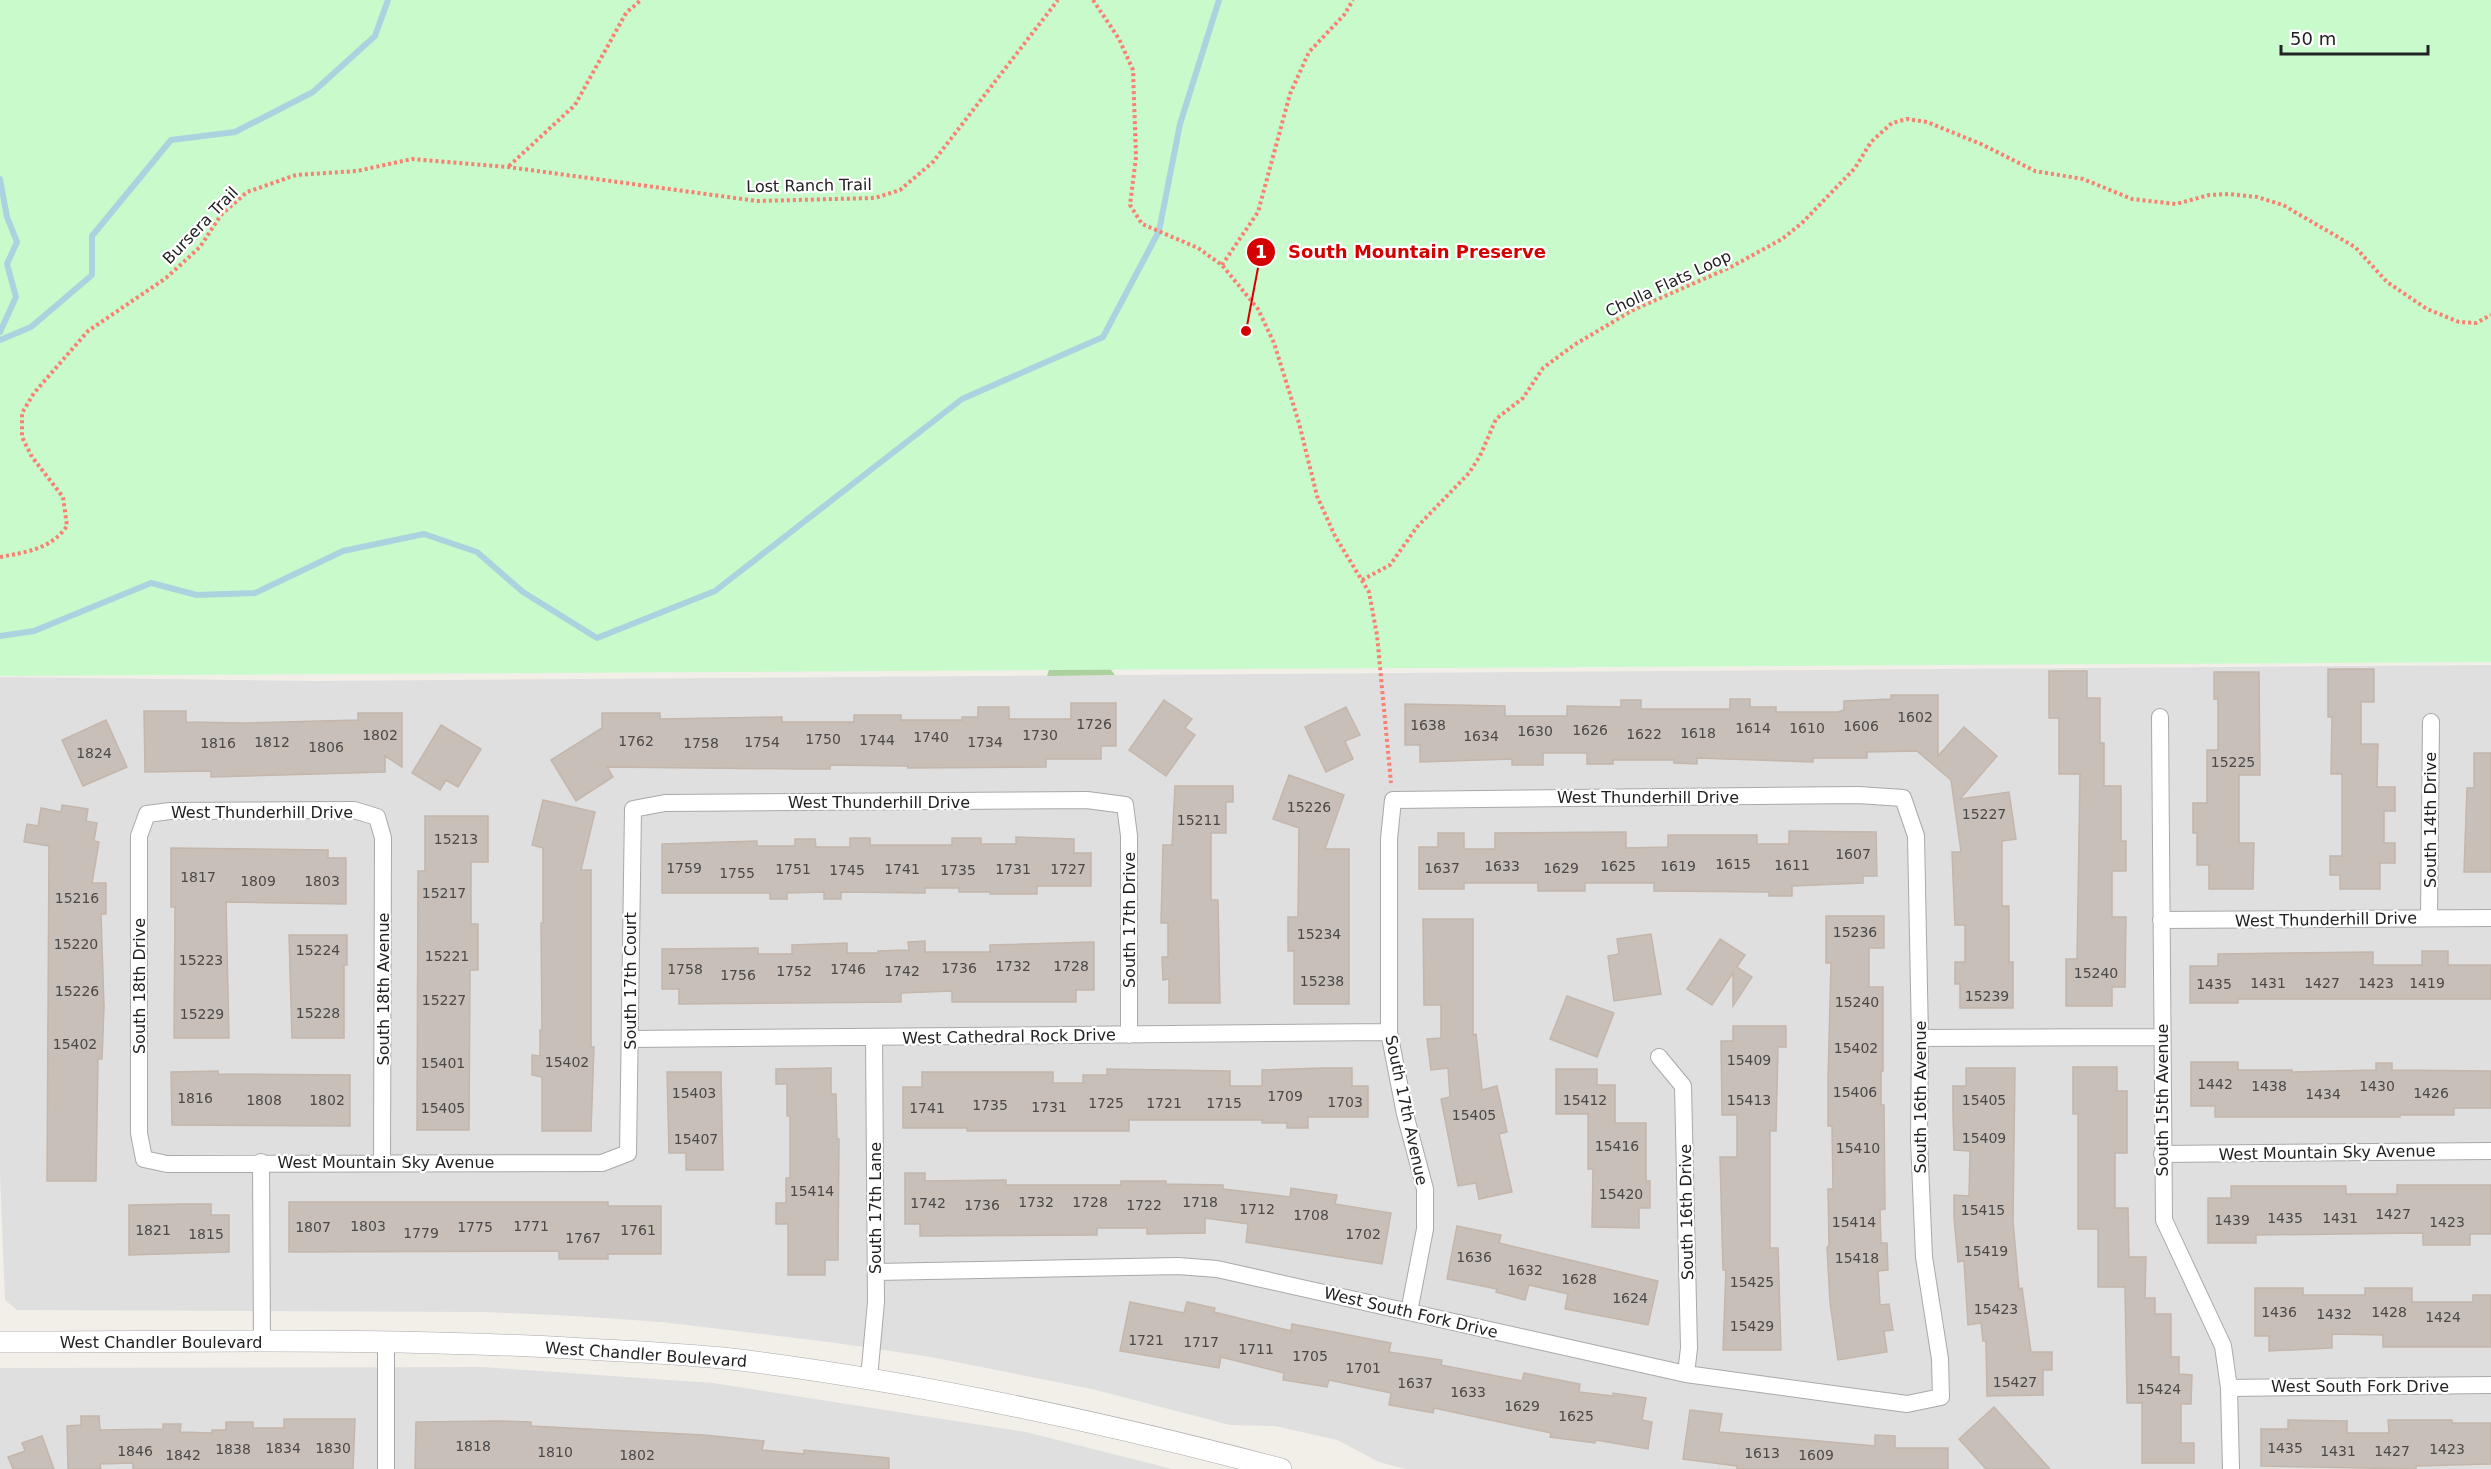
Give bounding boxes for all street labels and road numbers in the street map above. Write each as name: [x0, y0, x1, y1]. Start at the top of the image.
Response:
street label: Lost Ranch Trail: [746, 175, 872, 196]
street label: Bursera Trail: [159, 183, 242, 268]
street label: Cholla Flats Loop: [1602, 246, 1734, 321]
street label: South 14th Drive: [2421, 752, 2440, 888]
street label: West Thunderhill Drive: [1557, 788, 1739, 807]
street label: West Thunderhill Drive: [788, 793, 970, 812]
street label: West Thunderhill Drive: [171, 803, 353, 822]
street label: South 17th Drive: [1120, 852, 1139, 988]
street label: West Thunderhill Drive: [2235, 908, 2417, 931]
street label: South 17th Court: [621, 912, 640, 1050]
street label: South 18th Avenue: [374, 913, 393, 1065]
street label: South 18th Drive: [130, 918, 149, 1054]
street label: South 16th Avenue: [1911, 1021, 1930, 1173]
street label: South 15th Avenue: [2153, 1024, 2172, 1176]
street label: West Cathedral Rock Drive: [902, 1025, 1116, 1048]
street label: South 17th Avenue: [1381, 1033, 1432, 1187]
street label: West Mountain Sky Avenue: [2218, 1141, 2436, 1164]
street label: South 17th Lane: [866, 1142, 885, 1274]
street label: South 16th Drive: [1676, 1144, 1697, 1280]
street label: West Mountain Sky Avenue: [278, 1153, 494, 1172]
street label: West South Fork Drive: [1322, 1283, 1500, 1342]
street label: West Chandler Boulevard: [60, 1333, 262, 1352]
street label: West Chandler Boulevard: [544, 1338, 748, 1371]
street label: West South Fork Drive: [2271, 1377, 2449, 1396]

